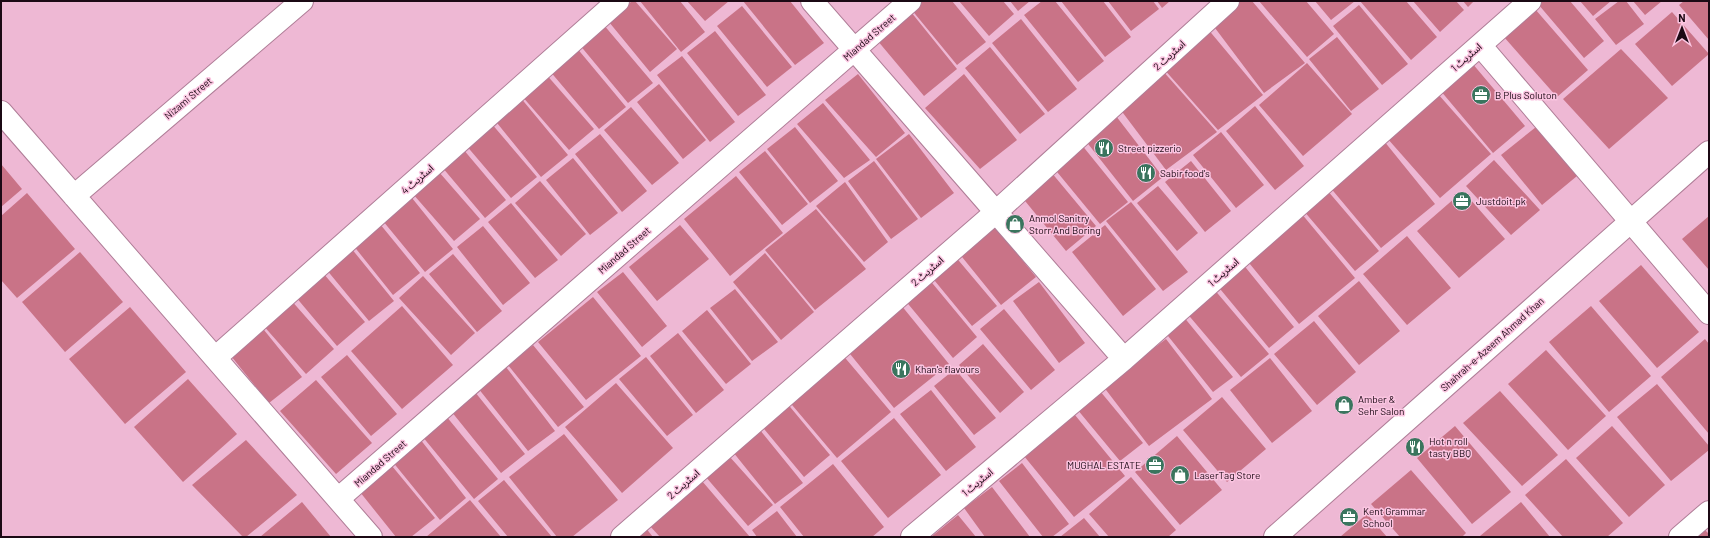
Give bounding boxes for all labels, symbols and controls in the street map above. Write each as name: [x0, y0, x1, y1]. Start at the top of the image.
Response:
north arrow: [1662, 8, 1702, 48]
street label: Miandad Street: [840, 11, 898, 63]
text: N: [1678, 11, 1686, 24]
street label: اسٹریٹ 2: [1151, 38, 1188, 73]
street label: اسٹریٹ 1: [1448, 40, 1485, 74]
street label: Nizami Street: [162, 74, 215, 122]
office icon: B Plus Soluton: [1470, 84, 1492, 106]
place label: B Plus Soluton: [1495, 89, 1557, 101]
restaurant icon: Street pizzerio: [1093, 137, 1115, 159]
place label: Street pizzerio: [1118, 142, 1181, 154]
street label: اسٹریٹ 4: [398, 162, 436, 197]
restaurant icon: Sabir food's: [1135, 162, 1157, 184]
place label: Sabir food's: [1160, 167, 1210, 179]
office icon: Justdoit.pk: [1451, 190, 1473, 212]
place label: Justdoit.pk: [1476, 195, 1526, 207]
place label: Anmol Sanitry Storr And Boring: [1029, 212, 1101, 236]
shop icon: Anmol Sanitry Storr And Boring: [1004, 213, 1026, 235]
street label: Miandad Street: [595, 224, 653, 276]
street label: اسٹریٹ 2: [908, 254, 946, 289]
street label: اسٹریٹ 1: [1205, 255, 1242, 289]
street label: Shahrah-e-Azeem Ahmad Khan: [1438, 294, 1546, 394]
restaurant icon: Khan's flavours: [890, 358, 912, 380]
place label: Khan's flavours: [915, 363, 979, 375]
place label: Amber & Sehr Salon: [1358, 393, 1404, 417]
shop icon: Amber & Sehr Salon: [1333, 394, 1355, 416]
place label: Hot n roll tasty BBQ: [1429, 435, 1471, 459]
restaurant icon: Hot n roll tasty BBQ: [1404, 436, 1426, 458]
street label: Miandad Street: [351, 437, 409, 489]
office icon: MUGHAL ESTATE: [1144, 454, 1166, 476]
place label: MUGHAL ESTATE: [1067, 459, 1141, 471]
shop icon: LaserTag Store: [1169, 464, 1191, 486]
street label: اسٹریٹ 1: [959, 466, 996, 499]
street label: اسٹریٹ 2: [664, 467, 702, 502]
place label: LaserTag Store: [1194, 469, 1260, 481]
place label: Kent Grammar School: [1363, 505, 1426, 529]
office icon: Kent Grammar School: [1338, 506, 1360, 528]

